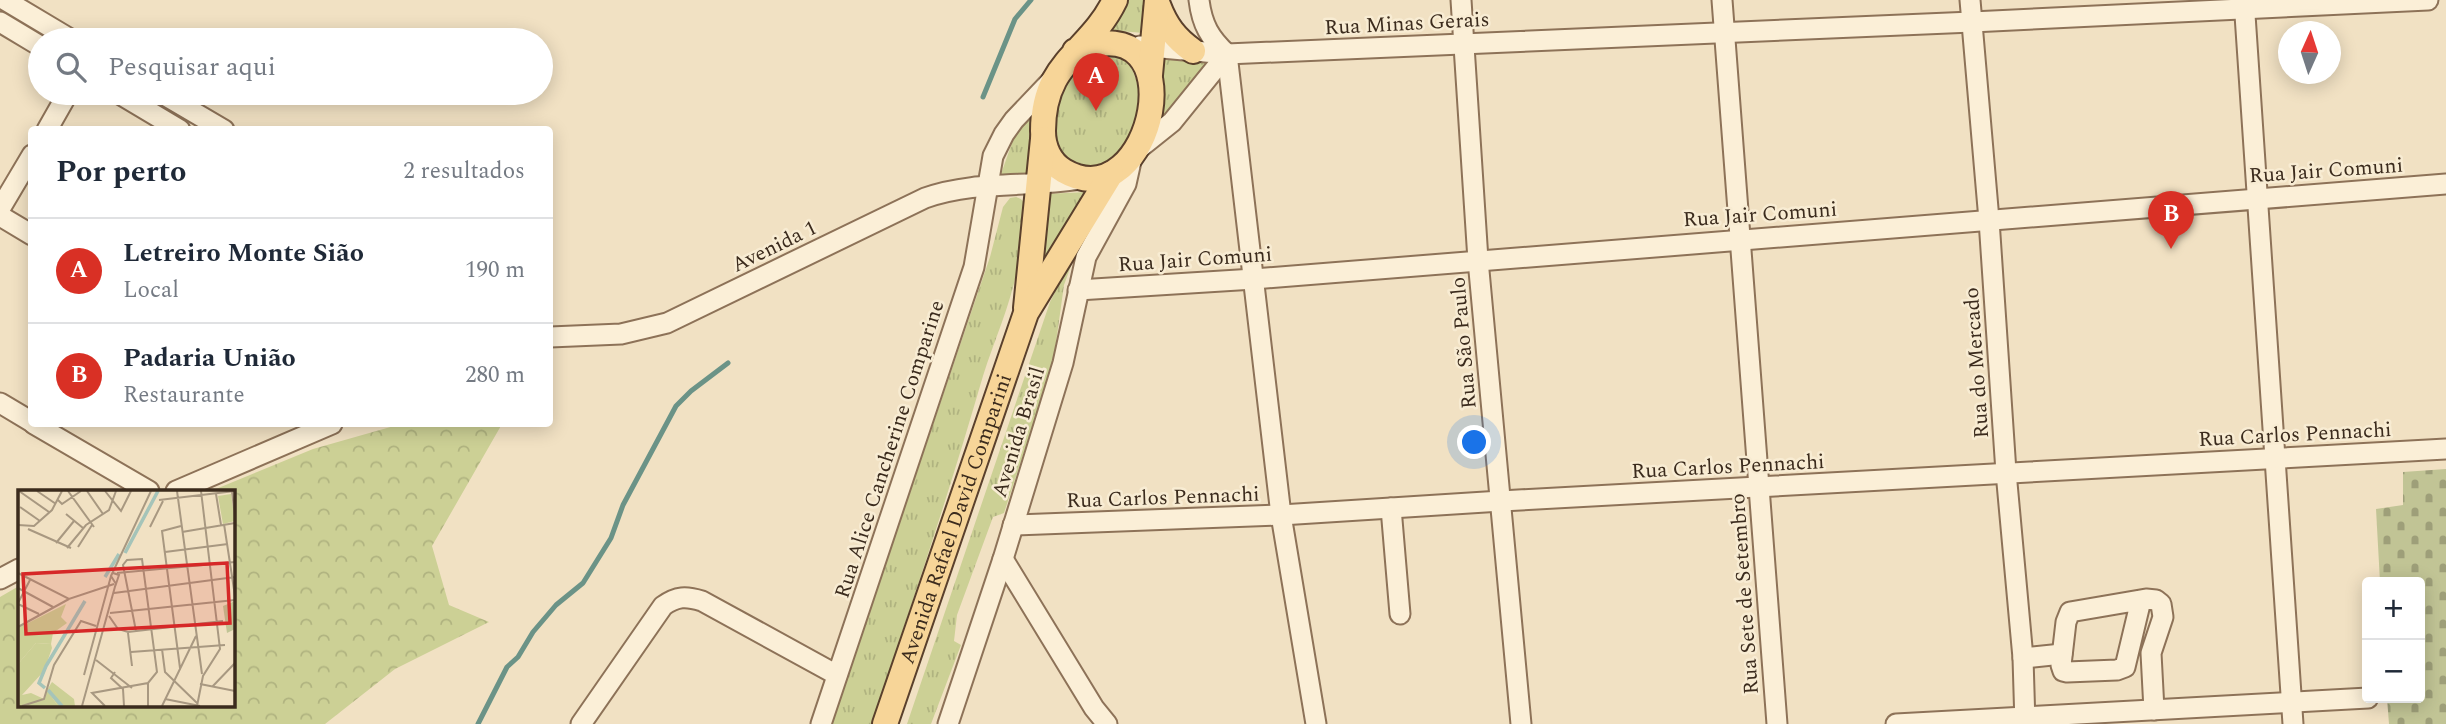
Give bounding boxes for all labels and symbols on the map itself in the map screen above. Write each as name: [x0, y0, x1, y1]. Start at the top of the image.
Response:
street label: Rua Minas Gerais: [1324, 4, 1490, 44]
north arrow: [2278, 21, 2341, 84]
pin: A: [1073, 53, 1119, 111]
street label: Rua Jair Comuni: [2248, 150, 2404, 192]
pin: B: [2148, 191, 2194, 249]
street label: Rua Jair Comuni: [1682, 194, 1838, 236]
street label: Avenida 1: [726, 212, 823, 281]
street label: Rua Jair Comuni: [1117, 239, 1273, 281]
street label: Rua São Paulo: [1442, 276, 1486, 410]
street label: Rua do Mercado: [1956, 286, 1998, 440]
street label: Rua Alice Cancherine Comparine: [827, 296, 953, 603]
street label: Avenida Brasil: [984, 363, 1054, 502]
street label: Avenida Rafael David Comparini: [892, 370, 1021, 669]
street label: Rua Carlos Pennachi: [2198, 414, 2392, 456]
your location: [1457, 425, 1491, 459]
street label: Rua Carlos Pennachi: [1631, 446, 1825, 488]
street label: Rua Carlos Pennachi: [1066, 479, 1260, 517]
inset map: [18, 490, 234, 706]
street label: Rua Sete de Setembro: [1722, 492, 1768, 696]

